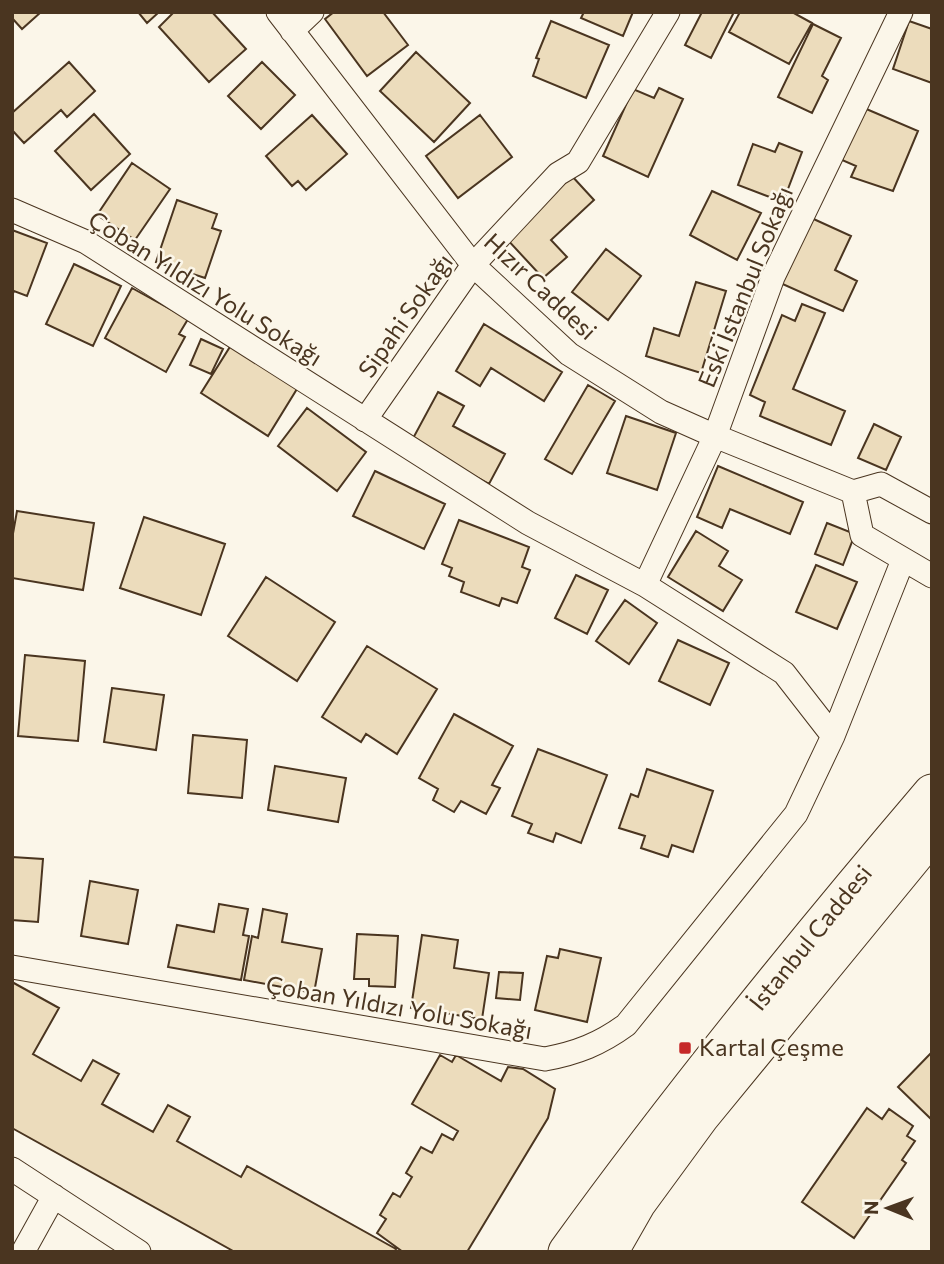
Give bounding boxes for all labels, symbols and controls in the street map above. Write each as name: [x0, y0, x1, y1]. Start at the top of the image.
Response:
street label: Eski İstanbul Sokağı: [691, 182, 798, 391]
street label: Çoban Yıldızı Yolu Sokağı: [84, 204, 328, 372]
street label: Hızır Caddesi: [479, 227, 603, 345]
street label: Sipahi Sokağı: [351, 248, 458, 383]
street label: İstanbul Caddesi: [742, 859, 877, 1016]
street label: Çoban Yıldızı Yolu Sokağı: [264, 969, 535, 1044]
place label: Kartal Çeşme: [699, 1032, 844, 1061]
marker: Kartal Çeşme: [677, 1040, 693, 1056]
north arrow: [853, 1173, 923, 1243]
text: N: [859, 1200, 882, 1215]

